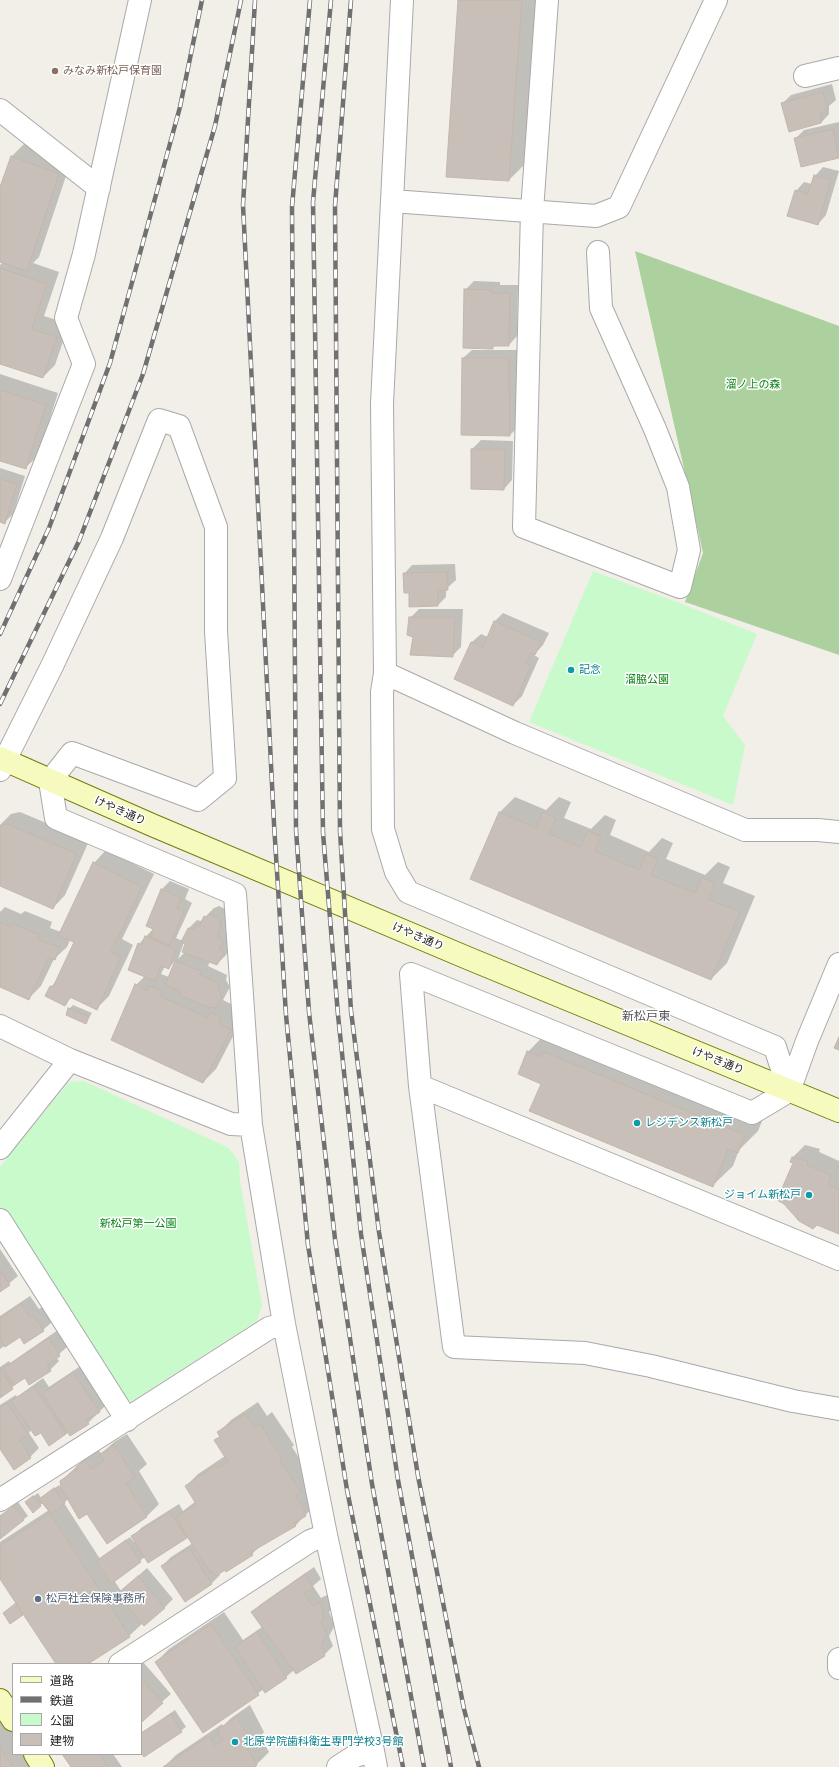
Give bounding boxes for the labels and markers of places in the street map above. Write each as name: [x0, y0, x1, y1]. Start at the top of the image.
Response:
place label: みなみ新松戸保育園: [63, 64, 162, 78]
marker: みなみ新松戸保育園: [50, 66, 60, 76]
place label: 記念: [579, 663, 601, 677]
marker: 記念: [566, 665, 576, 675]
place label: レジデンス新松戸: [645, 1116, 733, 1130]
marker: レジデンス新松戸: [632, 1118, 642, 1128]
place label: ジョイム新松戸: [724, 1188, 801, 1202]
marker: ジョイム新松戸: [804, 1190, 814, 1200]
place label: 松戸社会保険事務所: [46, 1592, 145, 1606]
marker: 松戸社会保険事務所: [33, 1594, 43, 1604]
place label: 北原学院歯科衛生専門学校3号館: [243, 1735, 404, 1749]
marker: 北原学院歯科衛生専門学校3号館: [230, 1737, 240, 1747]

